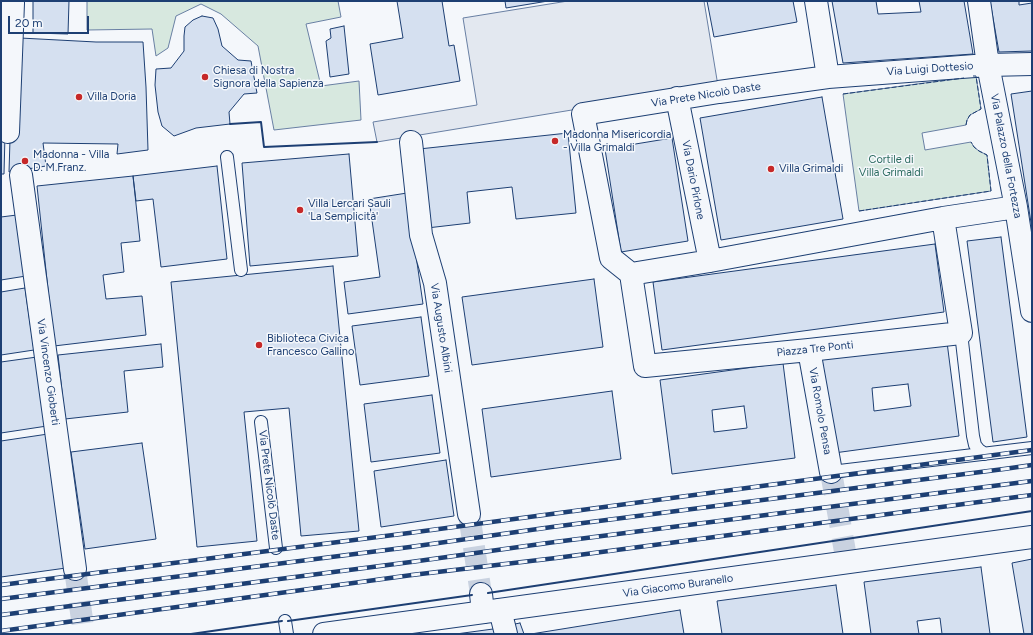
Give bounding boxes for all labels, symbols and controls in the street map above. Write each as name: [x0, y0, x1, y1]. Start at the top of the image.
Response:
scale bar: [10, 8, 91, 34]
text: 20 m: [15, 16, 43, 30]
street label: Via Luigi Dottesio: [886, 59, 974, 79]
place label: Chiesa di Nostra Signora della Sapienza: [213, 64, 324, 90]
marker: Chiesa di Nostra Signora della Sapienza: [200, 72, 210, 82]
street label: Via Prete Nicolò Daste: [650, 80, 762, 110]
place label: Villa Doria: [87, 90, 136, 104]
marker: Villa Doria: [74, 92, 84, 102]
street label: Via Palazzo della Fortezza: [987, 93, 1025, 219]
place label: Madonna Misericordia - Villa Grimaldi: [563, 128, 671, 154]
marker: Madonna Misericordia - Villa Grimaldi: [550, 136, 560, 146]
street label: Via Dario Pirlone: [679, 139, 707, 221]
place label: Madonna - Villa D. M.Franz.: [33, 148, 109, 174]
park label: Cortile di Villa Grimaldi: [859, 153, 923, 179]
marker: Madonna - Villa D. M.Franz.: [20, 156, 30, 166]
place label: Villa Grimaldi: [779, 162, 843, 176]
marker: Villa Grimaldi: [766, 164, 776, 174]
place label: Villa Lercari Sauli 'La Semplicità': [308, 197, 391, 223]
marker: Villa Lercari Sauli 'La Semplicità': [295, 205, 305, 215]
street label: Via Augusto Albini: [427, 282, 455, 374]
street label: Via Vincenzo Gioberti: [34, 318, 62, 426]
place label: Biblioteca Civica Francesco Gallino: [267, 332, 354, 358]
street label: Piazza Tre Ponti: [776, 338, 854, 360]
marker: Biblioteca Civica Francesco Gallino: [254, 340, 264, 350]
street label: Via Romolo Pensa: [806, 366, 834, 456]
street label: Via Prete Nicolò Daste: [256, 429, 282, 541]
street label: Via Giacomo Buranello: [622, 572, 734, 600]

